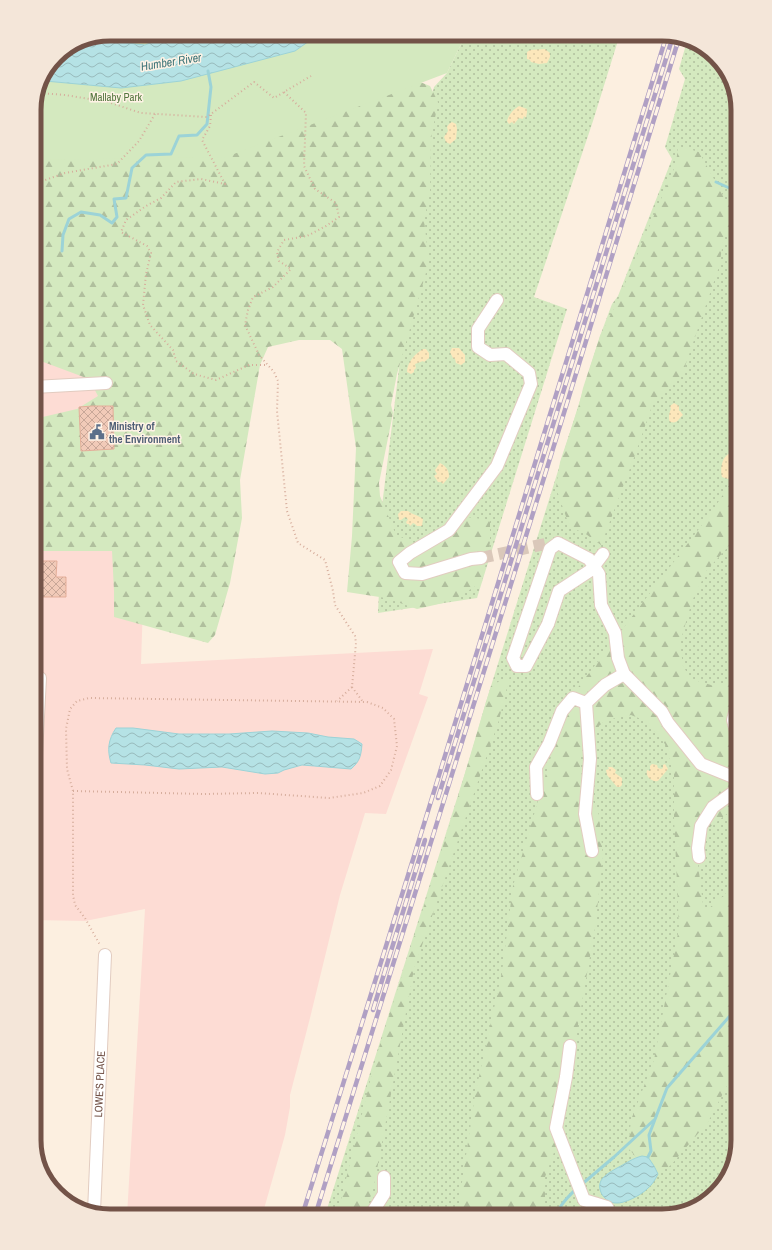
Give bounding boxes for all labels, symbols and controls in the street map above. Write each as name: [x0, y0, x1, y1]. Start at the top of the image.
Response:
water label: Humber River: [140, 49, 203, 75]
park label: Mallaby Park: [90, 90, 143, 104]
place label: Ministry of the Environment: [109, 419, 180, 446]
public building icon: Ministry of the Environment: [88, 423, 106, 441]
street label: LOWE'S PLACE: [91, 1051, 108, 1118]

